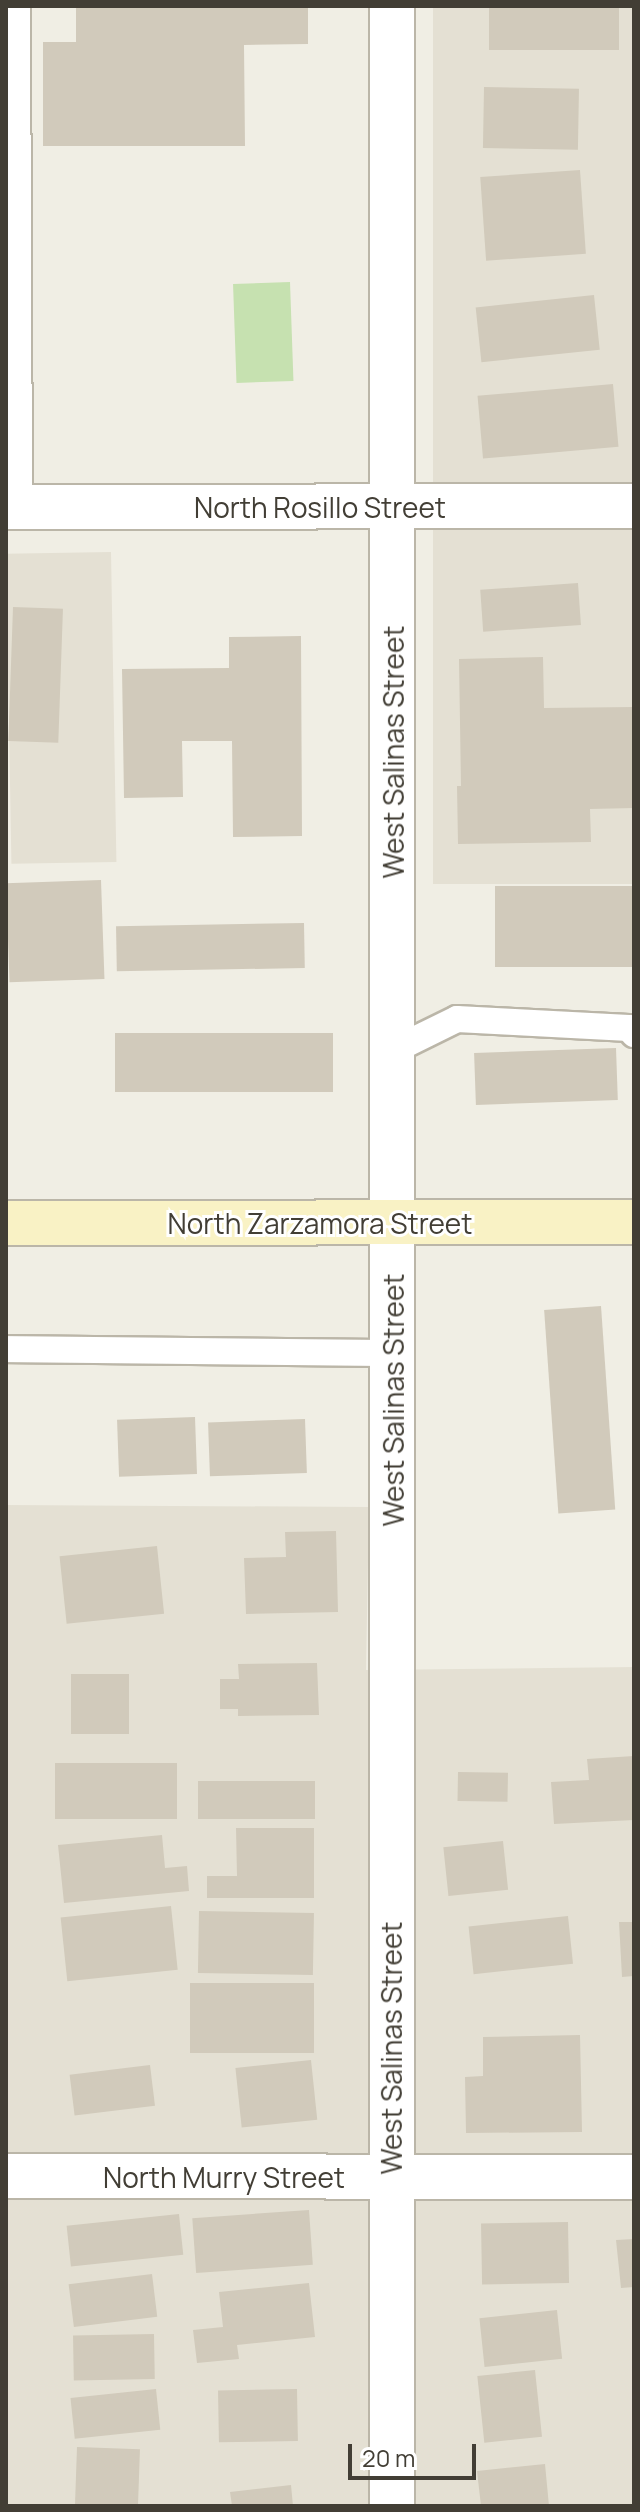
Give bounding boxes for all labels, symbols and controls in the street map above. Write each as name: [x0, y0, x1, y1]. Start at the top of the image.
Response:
street label: North Rosillo Street: [194, 490, 446, 524]
street label: West Salinas Street: [376, 625, 410, 879]
street label: North Zarzamora Street: [168, 1206, 472, 1240]
street label: West Salinas Street: [376, 1273, 410, 1527]
street label: West Salinas Street: [374, 1921, 408, 2175]
street label: North Murry Street: [103, 2160, 345, 2194]
scale bar: [352, 2428, 480, 2478]
text: 20 m: [362, 2441, 415, 2474]

